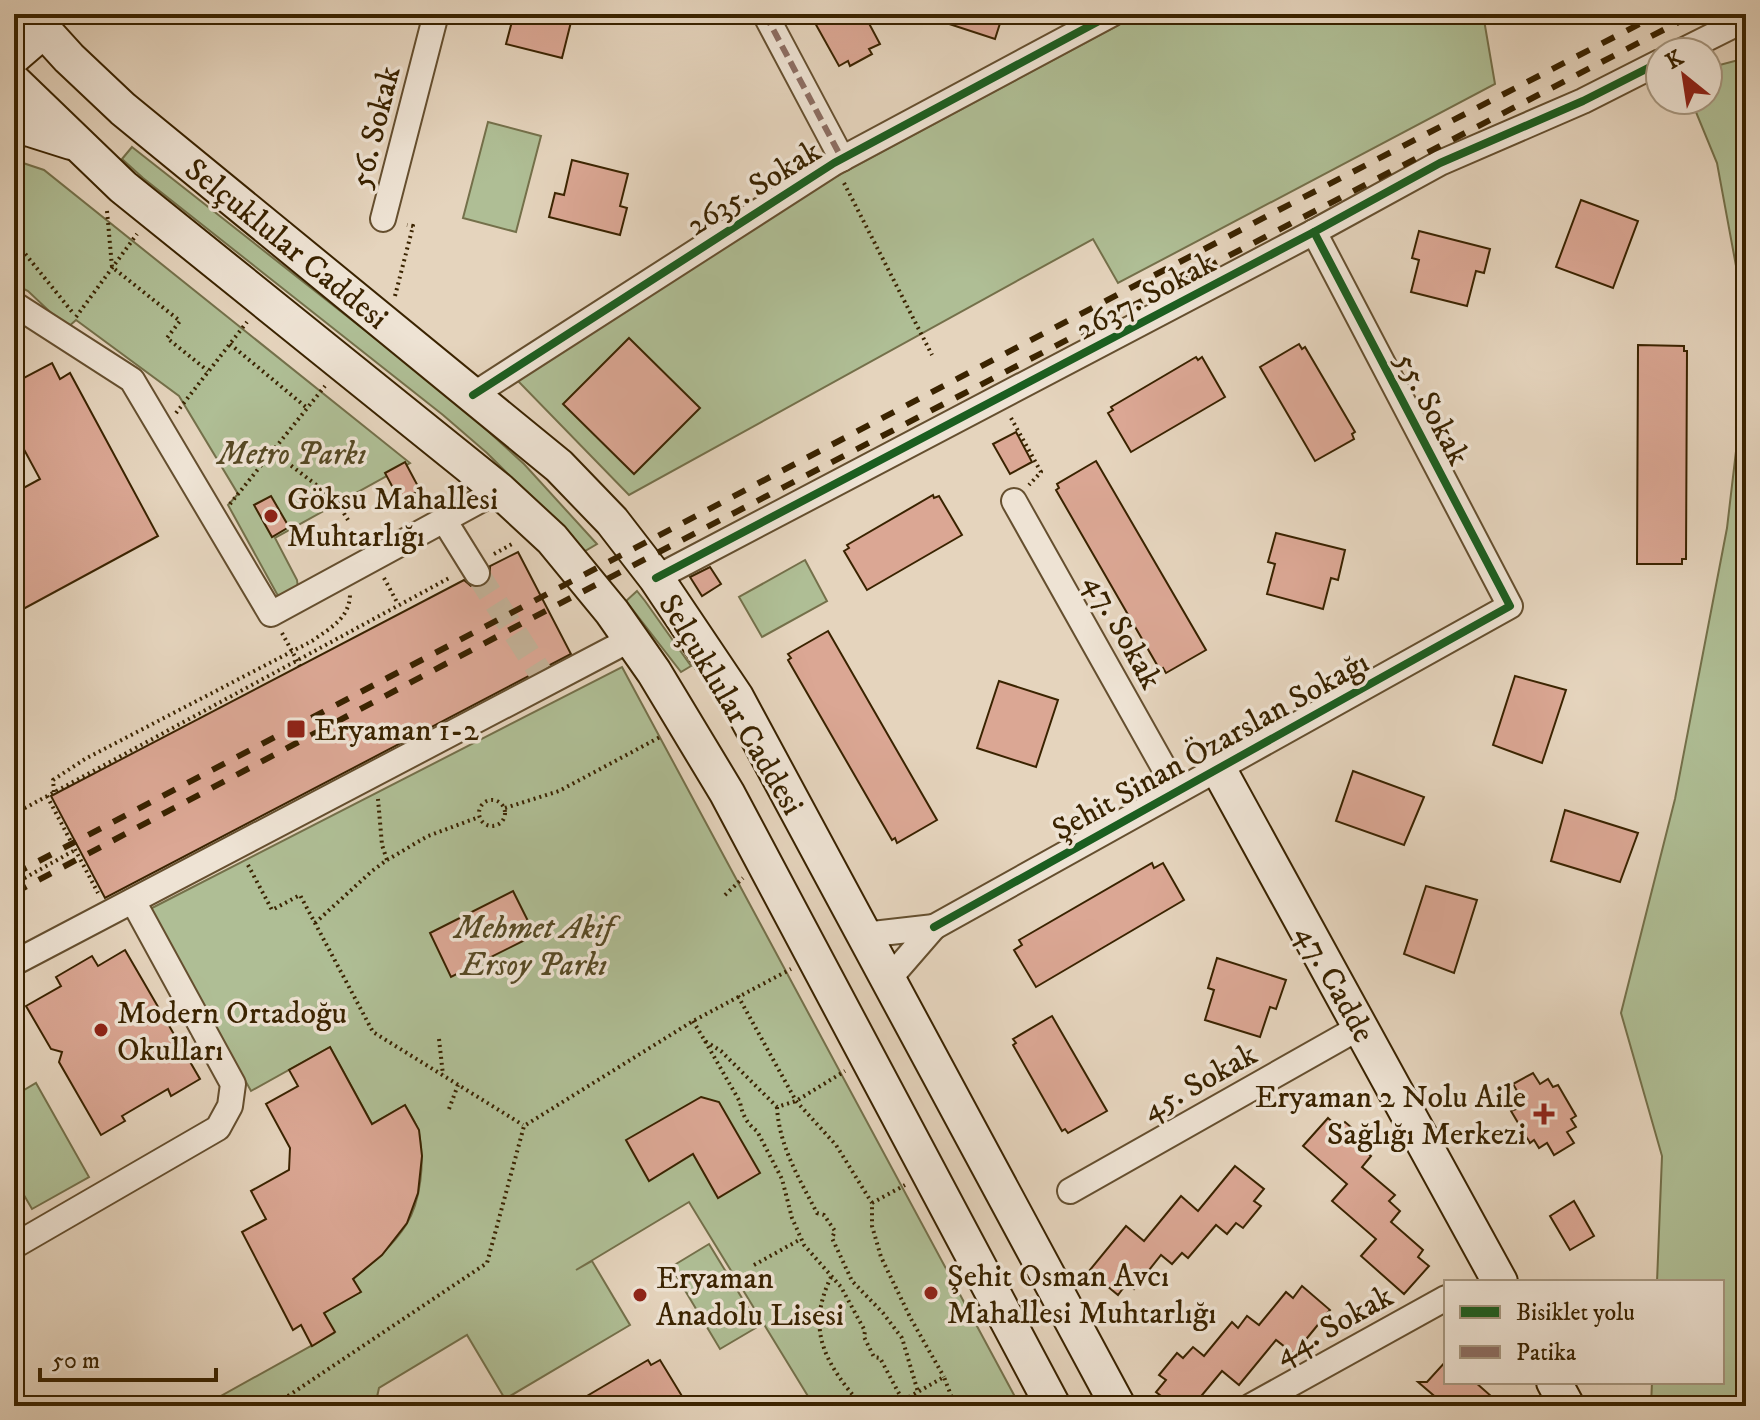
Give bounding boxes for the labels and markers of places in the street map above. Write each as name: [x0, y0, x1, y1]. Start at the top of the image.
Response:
place label: Göksu Mahallesi Muhtarlığı: [287, 480, 498, 557]
marker: Göksu Mahallesi Muhtarlığı: [262, 507, 280, 525]
place label: Eryaman 1-2: [314, 711, 479, 751]
marker: Eryaman 1-2: [285, 718, 307, 740]
place label: Modern Ortadoğu Okulları: [117, 994, 347, 1071]
marker: Modern Ortadoğu Okulları: [92, 1021, 110, 1039]
place label: Eryaman 2 Nolu Aile Sağlığı Merkezi: [1255, 1078, 1526, 1155]
marker: Eryaman 2 Nolu Aile Sağlığı Merkezi: [1533, 1103, 1555, 1125]
place label: Şehit Osman Avcı Mahallesi Muhtarlığı: [947, 1257, 1216, 1334]
place label: Eryaman Anadolu Lisesi: [656, 1259, 844, 1336]
marker: Şehit Osman Avcı Mahallesi Muhtarlığı: [922, 1284, 940, 1302]
marker: Eryaman Anadolu Lisesi: [631, 1286, 649, 1304]

